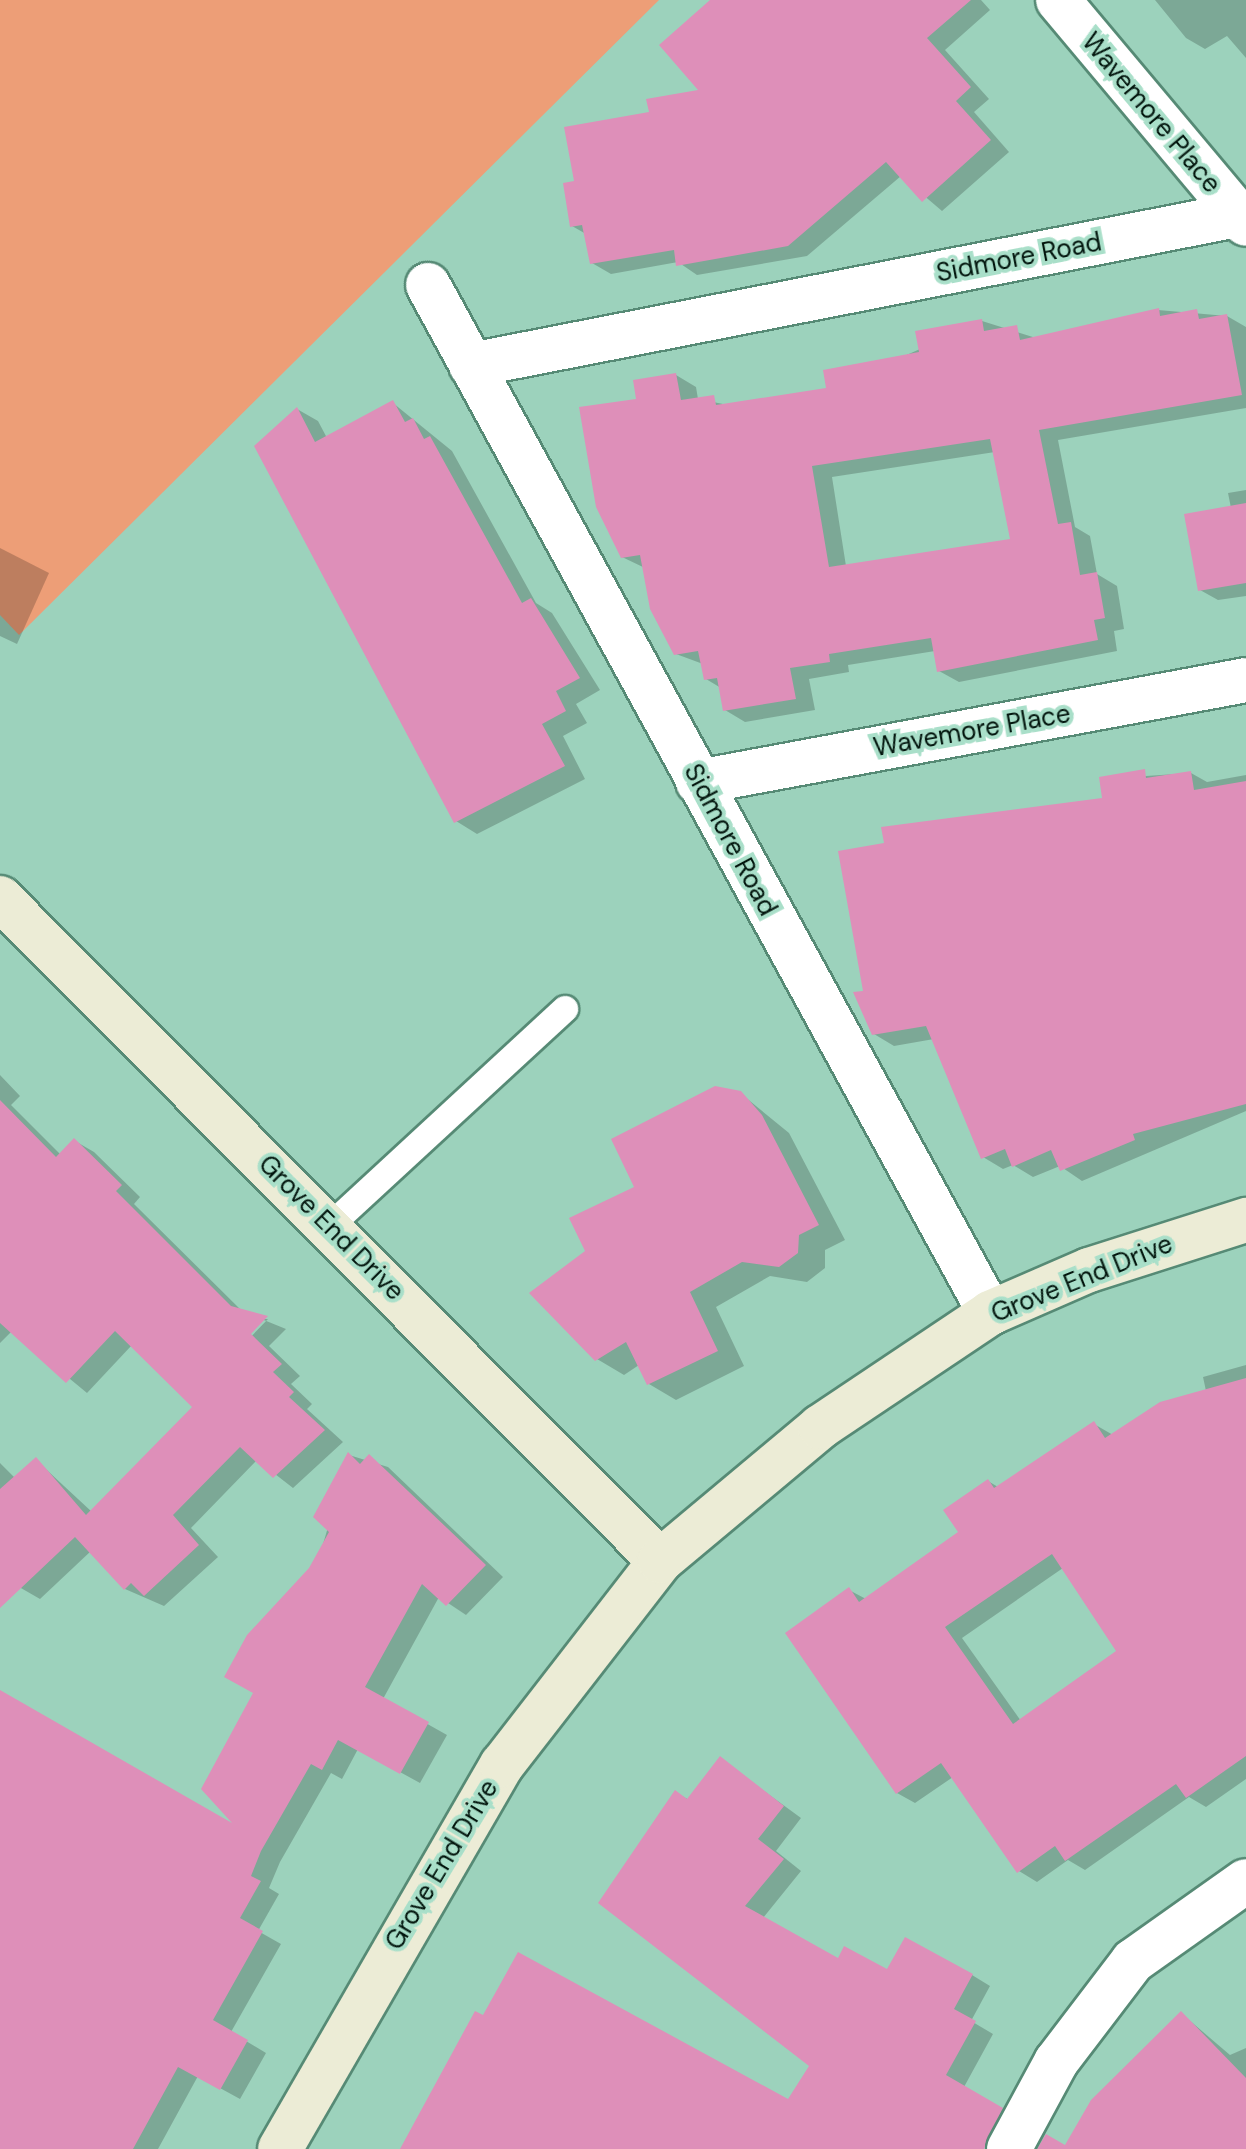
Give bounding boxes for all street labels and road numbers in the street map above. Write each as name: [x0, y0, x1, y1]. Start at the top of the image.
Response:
street label: Wavemore Place: [1075, 27, 1227, 199]
street label: Sidmore Road: [934, 227, 1104, 289]
street label: Wavemore Place: [871, 698, 1073, 764]
street label: Sidmore Road: [677, 759, 783, 921]
street label: Grove End Drive: [252, 1149, 410, 1307]
street label: Grove End Drive: [987, 1228, 1177, 1330]
street label: Grove End Drive: [379, 1774, 505, 1956]

